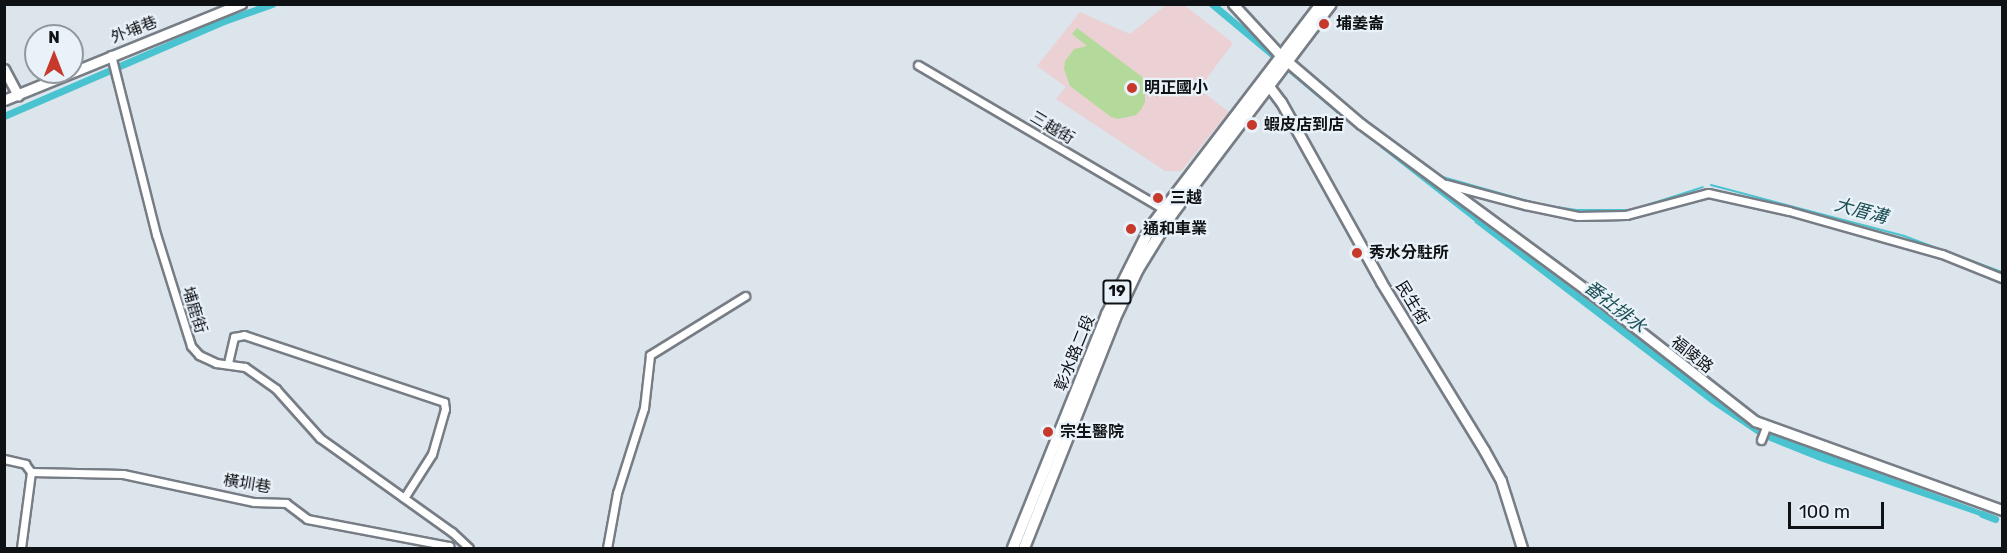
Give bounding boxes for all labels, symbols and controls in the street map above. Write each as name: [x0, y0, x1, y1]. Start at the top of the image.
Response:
street label: 外埔巷: [108, 12, 160, 48]
place label: 埔姜崙: [1336, 14, 1384, 34]
marker: 埔姜崙: [1317, 17, 1331, 31]
north arrow: [24, 24, 84, 84]
text: N: [48, 28, 60, 47]
place label: 明正國小: [1144, 78, 1208, 98]
marker: 明正國小: [1125, 81, 1139, 95]
street label: 三越街: [1026, 107, 1078, 149]
place label: 蝦皮店到店: [1264, 115, 1344, 135]
marker: 蝦皮店到店: [1245, 118, 1259, 132]
place label: 三越: [1170, 188, 1202, 208]
marker: 三越: [1151, 191, 1165, 205]
water label: 大厝溝: [1832, 194, 1890, 228]
place label: 通和車業: [1143, 219, 1207, 239]
marker: 通和車業: [1124, 222, 1138, 236]
place label: 秀水分駐所: [1369, 243, 1449, 263]
marker: 秀水分駐所: [1350, 246, 1364, 260]
water label: 番社排水: [1580, 276, 1650, 338]
street label: 民生街: [1391, 277, 1433, 329]
road number: 19: [1102, 280, 1132, 304]
street label: 埔鹿街: [178, 284, 210, 336]
street label: 彰水路二段: [1051, 312, 1099, 394]
street label: 福陵路: [1667, 333, 1717, 377]
place label: 宗生醫院: [1060, 422, 1124, 442]
marker: 宗生醫院: [1041, 425, 1055, 439]
street label: 橫圳巷: [222, 471, 272, 497]
scale bar: [1791, 490, 1887, 528]
text: 100 m: [1799, 501, 1850, 523]

